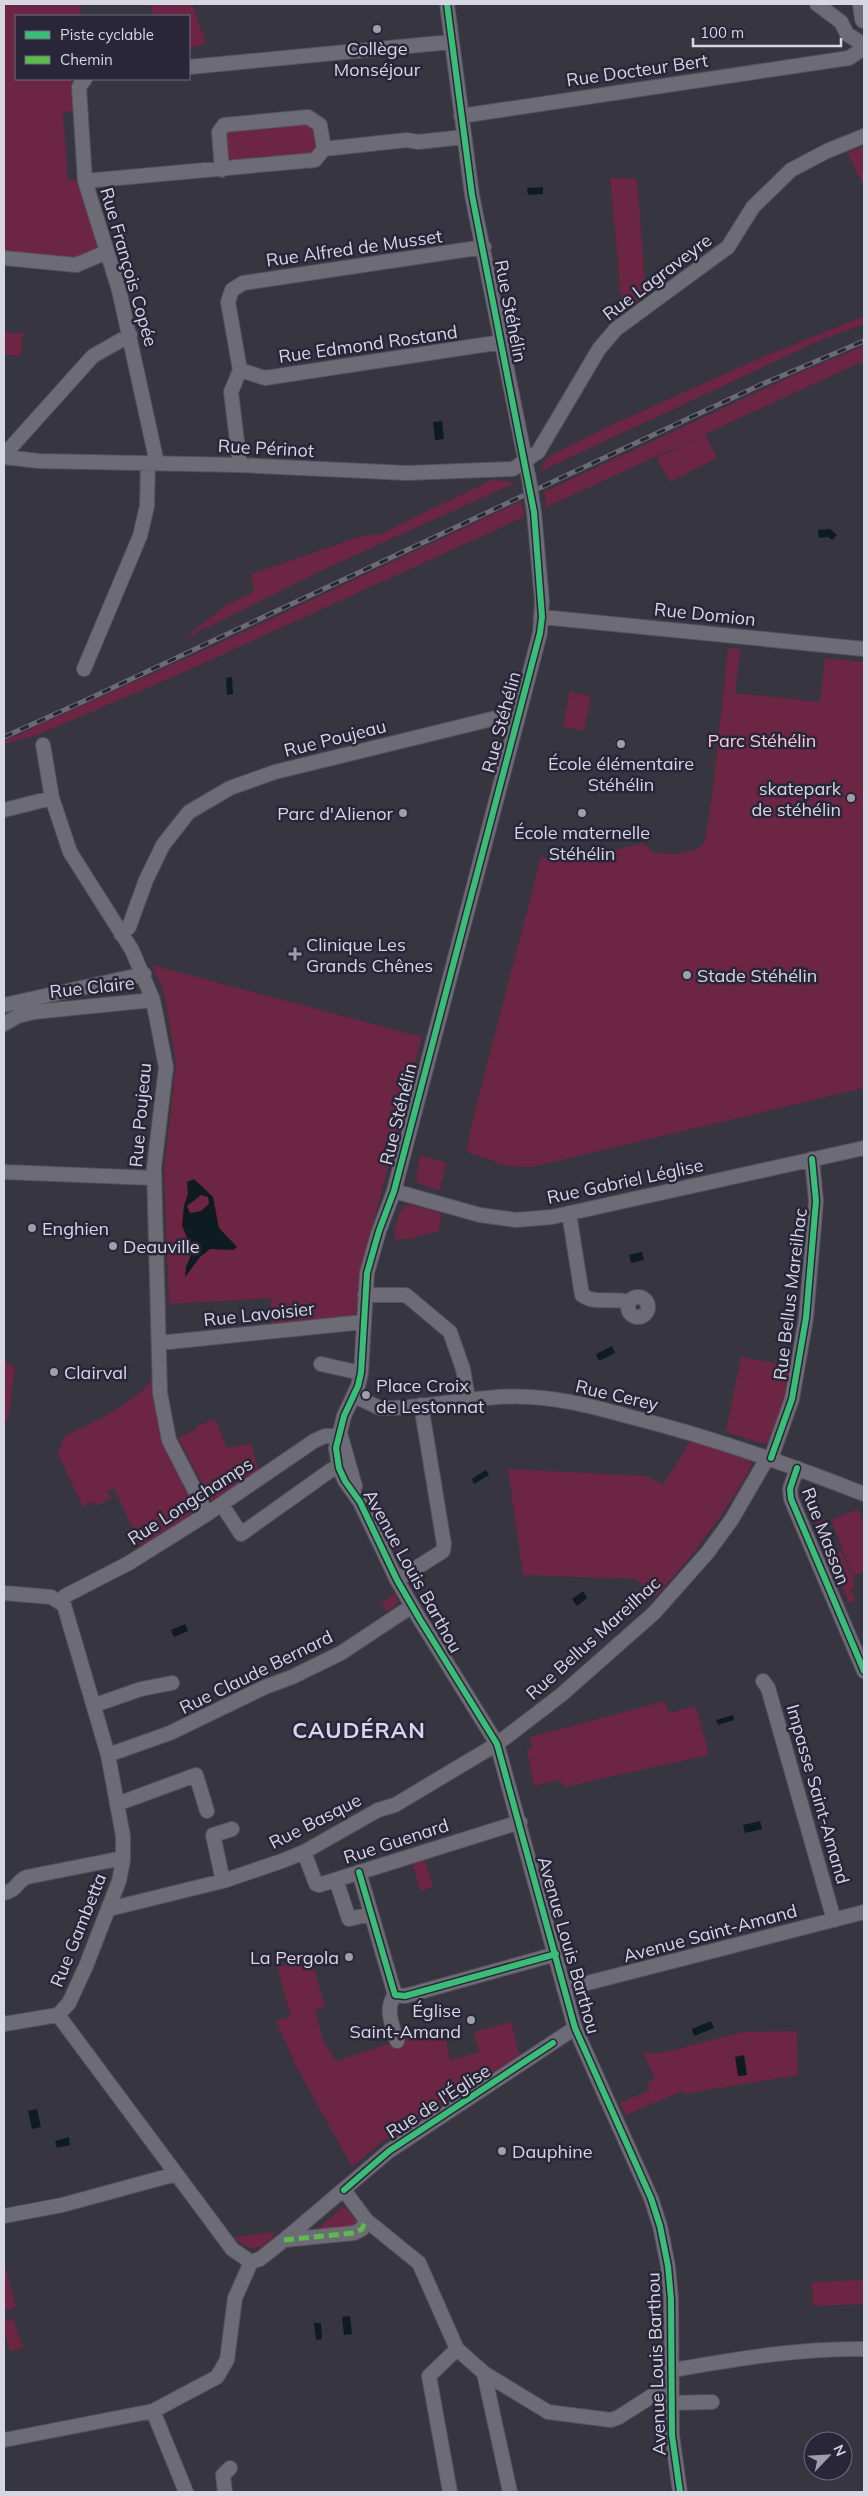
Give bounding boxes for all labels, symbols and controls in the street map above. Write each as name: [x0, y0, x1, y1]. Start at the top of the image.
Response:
legend: [15, 15, 190, 80]
scale bar: [693, 15, 840, 47]
marker: Collège Monséjour: [371, 23, 383, 35]
text: 100 m: [700, 23, 744, 42]
text: Piste cyclable: [60, 25, 154, 44]
place label: Collège Monséjour: [334, 37, 421, 81]
street label: Rue Docteur Bert: [565, 49, 709, 91]
text: Chemin: [60, 50, 113, 69]
street label: Rue François Copée: [95, 185, 163, 349]
street label: Rue Alfred de Musset: [264, 224, 444, 272]
street label: Rue Lagraveyre: [598, 228, 716, 326]
street label: Rue Stéhélin: [490, 258, 532, 364]
street label: Rue Edmond Rostand: [277, 320, 459, 368]
street label: Rue Périnot: [217, 434, 315, 462]
street label: Rue Domion: [653, 597, 757, 631]
street label: Rue Stéhélin: [476, 669, 526, 775]
street label: Rue Poujeau: [281, 714, 389, 762]
park label: Parc Stéhélin: [708, 729, 816, 752]
marker: École élémentaire Stéhélin: [615, 738, 627, 750]
place label: École élémentaire Stéhélin: [548, 752, 694, 796]
place label: skatepark de stéhélin: [751, 777, 842, 821]
marker: skatepark de stéhélin: [845, 792, 857, 804]
place label: Parc d'Alienor: [277, 802, 393, 825]
marker: Parc d'Alienor: [397, 807, 409, 819]
marker: École maternelle Stéhélin: [576, 807, 588, 819]
place label: École maternelle Stéhélin: [514, 821, 650, 865]
place label: Clinique Les Grands Chênes: [306, 933, 433, 977]
marker: Clinique Les Grands Chênes: [288, 947, 302, 961]
place label: Stade Stéhélin: [697, 964, 817, 987]
marker: Stade Stéhélin: [681, 969, 693, 981]
street label: Rue Claire: [48, 971, 136, 1003]
street label: Rue Stéhélin: [374, 1061, 422, 1167]
street label: Rue Poujeau: [124, 1062, 156, 1168]
street label: Rue Gabriel Léglise: [545, 1153, 705, 1209]
street label: Rue Bellus Mareilhac: [768, 1207, 812, 1381]
place label: Enghien: [42, 1217, 109, 1240]
marker: Enghien: [26, 1222, 38, 1234]
place label: Deauville: [123, 1235, 200, 1258]
marker: Deauville: [107, 1240, 119, 1252]
street label: Rue Lavoisier: [202, 1297, 316, 1331]
place label: Clairval: [64, 1361, 127, 1384]
marker: Clairval: [48, 1366, 60, 1378]
place label: Place Croix de Lestonnat: [376, 1374, 484, 1418]
street label: Rue Cerey: [573, 1374, 661, 1416]
marker: Place Croix de Lestonnat: [360, 1389, 372, 1401]
street label: Rue Longchamps: [123, 1452, 257, 1550]
street label: Rue Masson: [797, 1484, 855, 1588]
street label: Avenue Louis Barthou: [359, 1485, 467, 1657]
street label: Rue Bellus Mareilhac: [521, 1571, 665, 1705]
street label: Rue Claude Bernard: [176, 1625, 336, 1719]
street label: Impasse Saint-Amand: [781, 1701, 855, 1887]
district label: CAUDÉRAN: [292, 1716, 426, 1744]
street label: Rue Basque: [265, 1788, 365, 1854]
street label: Rue Guenard: [341, 1813, 451, 1869]
street label: Avenue Louis Barthou: [533, 1854, 605, 2036]
street label: Rue Gambetta: [45, 1870, 111, 1990]
street label: Avenue Saint-Amand: [621, 1899, 799, 1967]
place label: La Pergola: [250, 1946, 339, 1969]
marker: La Pergola: [343, 1951, 355, 1963]
place label: Église Saint-Amand: [349, 1999, 461, 2043]
marker: Église Saint-Amand: [465, 2014, 477, 2026]
street label: Rue de l'Église: [382, 2059, 494, 2143]
place label: Dauphine: [512, 2140, 593, 2163]
marker: Dauphine: [496, 2145, 508, 2157]
street label: Avenue Louis Barthou: [641, 2272, 671, 2456]
north arrow: [803, 2431, 853, 2481]
text: N: [829, 2442, 850, 2459]

